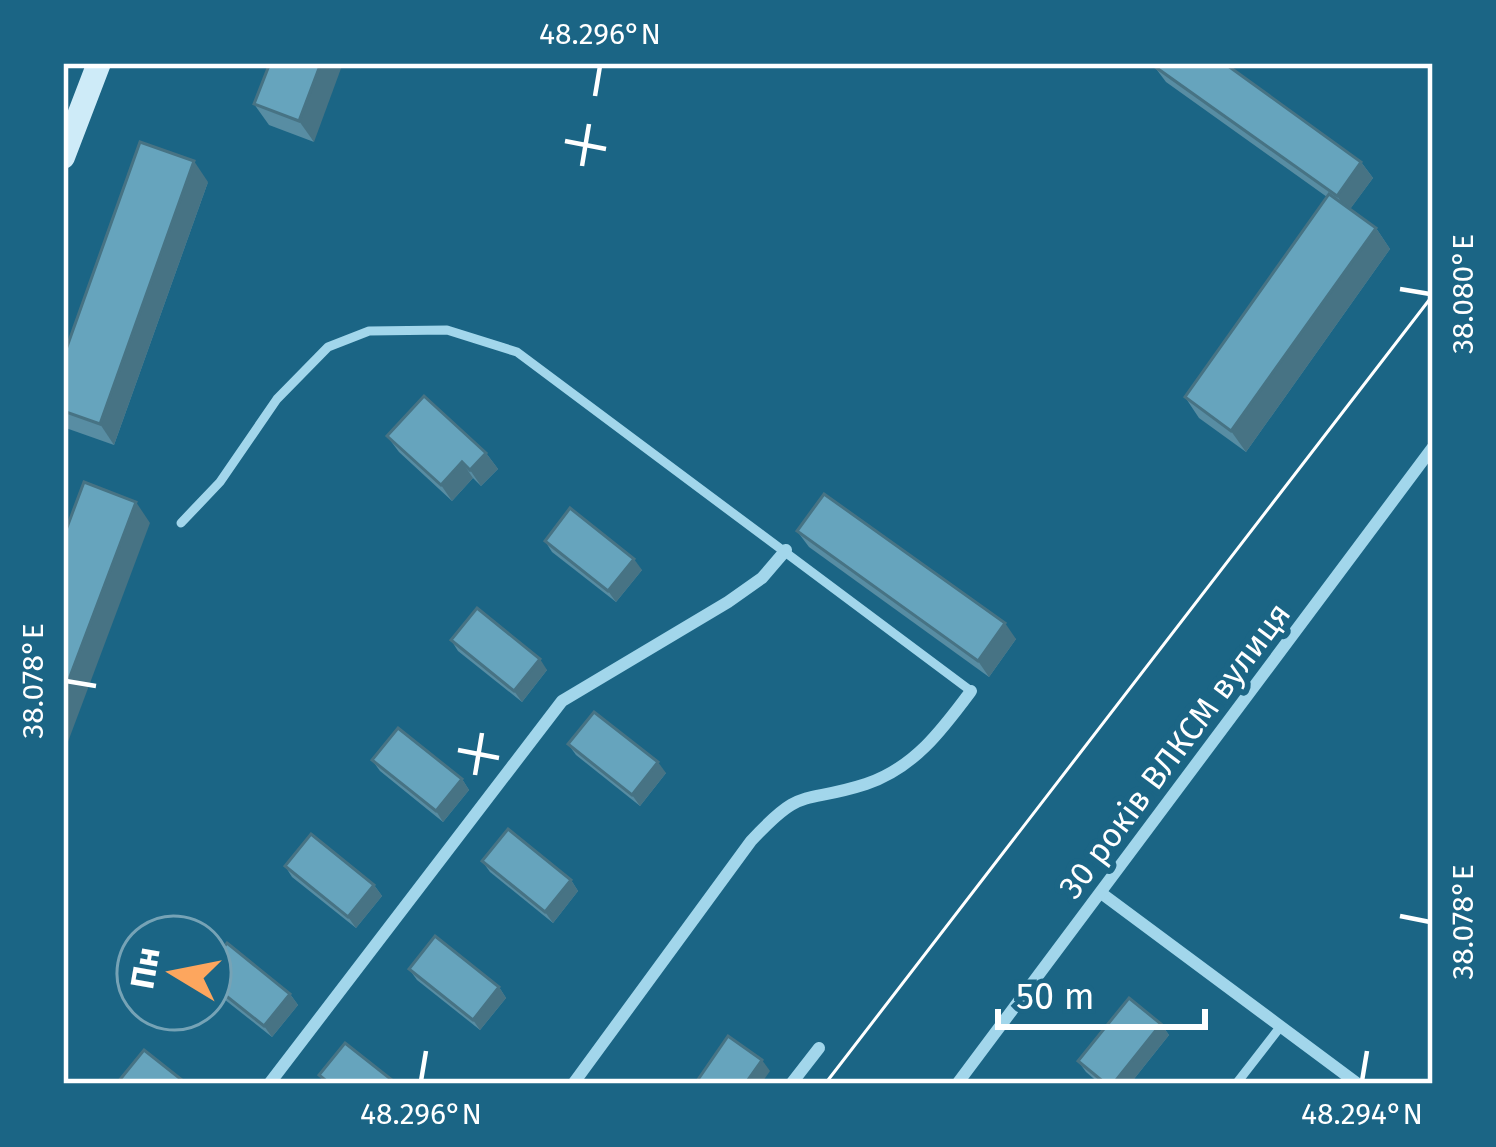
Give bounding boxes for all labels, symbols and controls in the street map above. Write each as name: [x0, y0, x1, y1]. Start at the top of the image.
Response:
text: 48.296°N: [539, 16, 661, 52]
text: 38.080°E: [1445, 234, 1481, 354]
street label: 30 років ВЛКСМ вулиця: [1050, 595, 1299, 906]
text: 38.078°E: [15, 623, 51, 739]
text: 38.078°E: [1445, 864, 1481, 980]
north arrow: [114, 913, 234, 1033]
text: Пн: [122, 944, 169, 992]
scale bar: [998, 955, 1205, 1029]
text: 50 m: [1016, 975, 1095, 1019]
text: 48.296°N: [360, 1096, 482, 1132]
text: 48.294°N: [1301, 1096, 1423, 1132]

